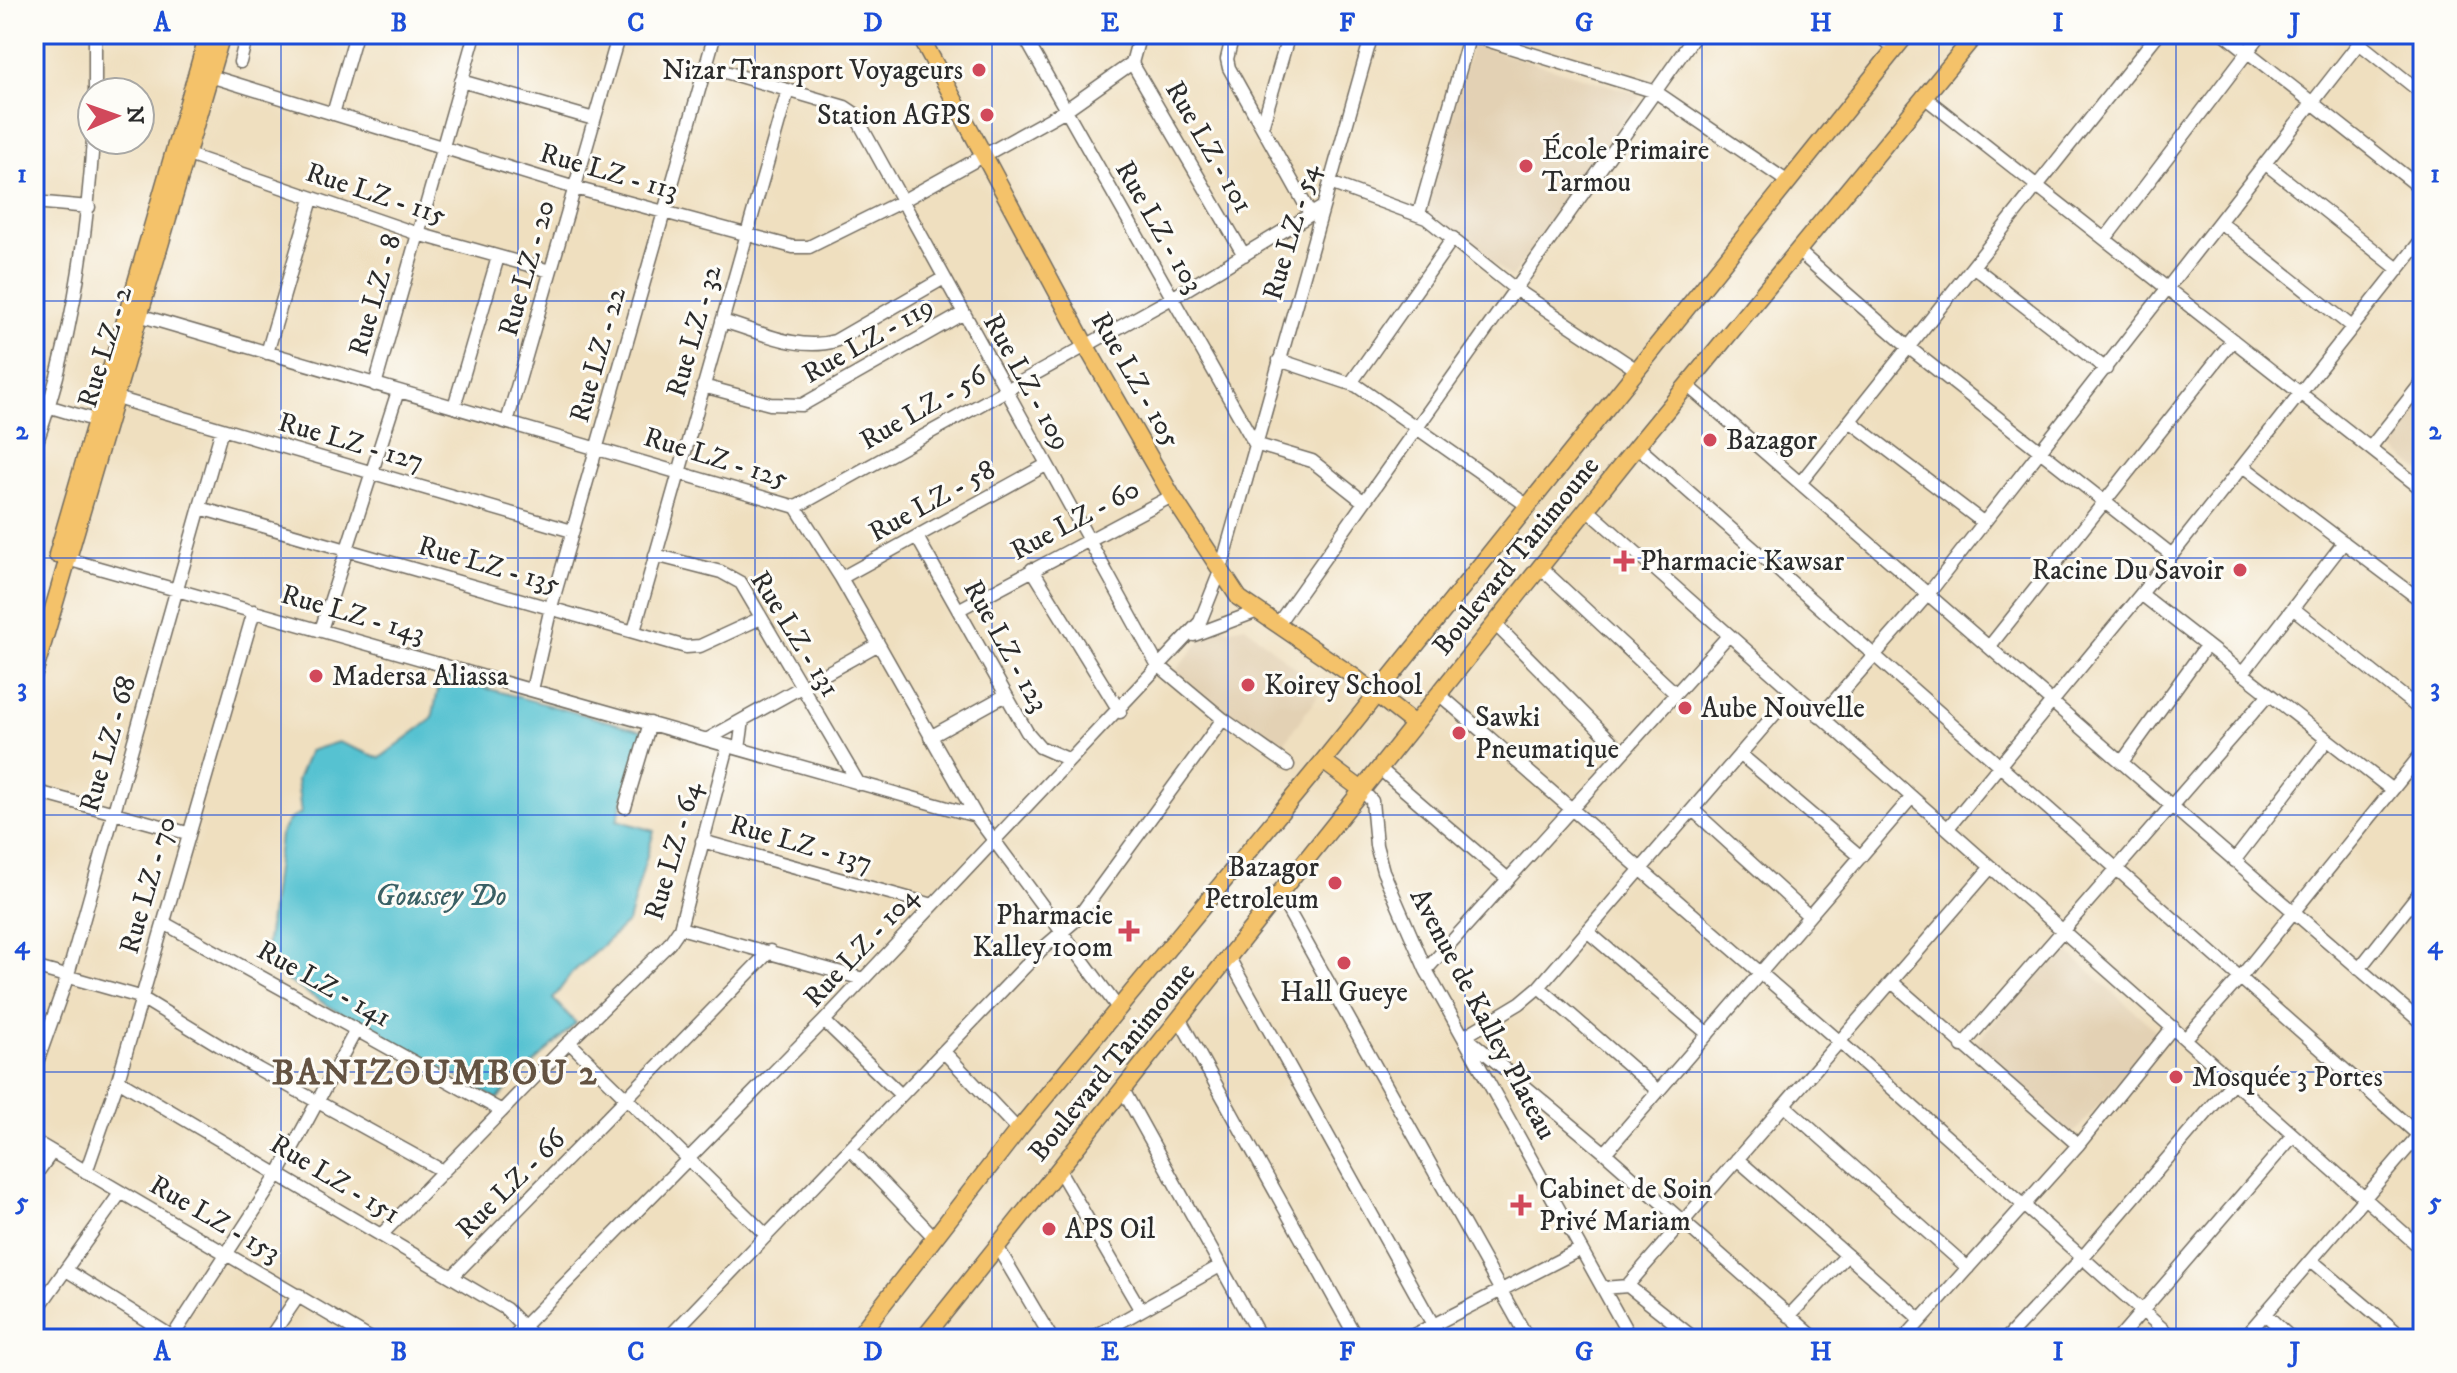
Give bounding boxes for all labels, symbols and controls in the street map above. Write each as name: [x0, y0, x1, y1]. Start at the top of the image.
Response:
text: A: [153, 7, 172, 40]
text: B: [391, 7, 407, 40]
text: C: [627, 7, 645, 40]
text: D: [863, 7, 883, 40]
text: E: [1101, 7, 1119, 40]
text: F: [1339, 7, 1356, 40]
text: G: [1575, 7, 1593, 40]
text: H: [1810, 7, 1832, 40]
text: I: [2053, 7, 2064, 40]
text: J: [2287, 7, 2301, 40]
place label: Nizar Transport Voyageurs: [662, 53, 963, 88]
marker: Nizar Transport Voyageurs: [970, 61, 988, 79]
street label: Rue LZ - 101: [1157, 75, 1261, 219]
north arrow: [76, 76, 156, 156]
place label: Station AGPS: [817, 98, 971, 133]
text: N: [121, 106, 148, 125]
marker: Station AGPS: [978, 106, 996, 124]
place label: École Primaire Tarmou: [1542, 133, 1709, 200]
street label: Rue LZ - 113: [536, 136, 682, 208]
street label: Rue LZ - 115: [301, 155, 451, 233]
street label: Rue LZ - 103: [1107, 155, 1211, 299]
marker: École Primaire Tarmou: [1517, 157, 1535, 175]
text: 1: [17, 158, 27, 191]
text: 1: [2430, 158, 2440, 191]
street label: Rue LZ - 54: [1255, 159, 1327, 304]
street label: Rue LZ - 20: [491, 196, 563, 340]
street label: Rue LZ - 8: [341, 230, 409, 360]
street label: Rue LZ - 32: [659, 261, 730, 401]
street label: Rue LZ - 2: [70, 282, 140, 412]
street label: Rue LZ - 22: [562, 283, 634, 427]
street label: Rue LZ - 119: [796, 288, 940, 392]
street label: Rue LZ - 105: [1083, 306, 1189, 454]
street label: Rue LZ - 109: [975, 308, 1079, 456]
street label: Rue LZ - 56: [854, 357, 993, 458]
street label: Rue LZ - 127: [274, 405, 428, 479]
text: 2: [16, 415, 30, 448]
text: 2: [2429, 415, 2443, 448]
street label: Rue LZ - 125: [640, 419, 792, 497]
place label: Bazagor: [1726, 423, 1818, 458]
marker: Bazagor: [1701, 431, 1719, 449]
street label: Boulevard Tanimoune: [1425, 449, 1607, 663]
street label: Rue LZ - 58: [863, 452, 1001, 550]
street label: Rue LZ - 60: [1005, 471, 1145, 569]
street label: Rue LZ - 135: [414, 528, 564, 602]
place label: Pharmacie Kawsar: [1640, 544, 1845, 579]
marker: Pharmacie Kawsar: [1615, 552, 1633, 570]
place label: Racine Du Savoir: [2032, 553, 2225, 588]
marker: Racine Du Savoir: [2231, 561, 2249, 579]
street label: Rue LZ - 131: [742, 564, 848, 704]
street label: Rue LZ - 123: [955, 574, 1057, 718]
street label: Rue LZ - 143: [277, 577, 429, 651]
place label: Madersa Aliassa: [332, 659, 509, 694]
marker: Madersa Aliassa: [307, 667, 325, 685]
place label: Koirey School: [1264, 668, 1423, 703]
text: 3: [17, 672, 27, 705]
street label: Rue LZ - 68: [72, 672, 144, 816]
text: 3: [2430, 672, 2440, 705]
marker: Koirey School: [1239, 676, 1257, 694]
place label: Aube Nouvelle: [1701, 691, 1865, 726]
marker: Aube Nouvelle: [1676, 699, 1694, 717]
place label: Sawki Pneumatique: [1475, 700, 1619, 767]
marker: Sawki Pneumatique: [1450, 724, 1468, 742]
street label: Rue LZ - 64: [637, 777, 710, 924]
street label: Rue LZ - 137: [726, 807, 876, 881]
street label: Rue LZ - 70: [112, 812, 184, 958]
place label: Bazagor Petroleum: [1204, 850, 1320, 917]
marker: Bazagor Petroleum: [1326, 874, 1344, 892]
water label: Goussey Do: [375, 878, 507, 915]
street label: Rue LZ - 104: [796, 879, 926, 1015]
street label: Avenue de Kalley Plateau: [1402, 882, 1564, 1146]
place label: Pharmacie Kalley 100m: [972, 898, 1113, 965]
marker: Pharmacie Kalley 100m: [1120, 922, 1138, 940]
text: 4: [15, 929, 31, 962]
text: 4: [2428, 929, 2444, 962]
street label: Rue LZ - 141: [251, 933, 397, 1035]
marker: Hall Gueye: [1335, 954, 1353, 972]
street label: Boulevard Tanimoune: [1021, 955, 1203, 1169]
place label: Hall Gueye: [1280, 975, 1408, 1010]
district label: BANIZOUMBOU 2: [272, 1051, 598, 1096]
place label: Mosquée 3 Portes: [2192, 1060, 2383, 1095]
marker: Mosquée 3 Portes: [2167, 1068, 2185, 1086]
street label: Rue LZ - 66: [449, 1121, 574, 1246]
street label: Rue LZ - 151: [264, 1127, 406, 1231]
street label: Rue LZ - 153: [143, 1167, 287, 1271]
place label: Cabinet de Soin Privé Mariam: [1539, 1172, 1713, 1239]
text: 5: [15, 1186, 29, 1219]
text: 5: [2428, 1186, 2442, 1219]
marker: Cabinet de Soin Privé Mariam: [1510, 1194, 1532, 1216]
place label: APS Oil: [1065, 1212, 1156, 1247]
marker: APS Oil: [1040, 1220, 1058, 1238]
text: A: [153, 1336, 172, 1369]
text: B: [391, 1336, 407, 1369]
text: C: [627, 1336, 645, 1369]
text: D: [863, 1336, 883, 1369]
text: E: [1101, 1336, 1119, 1369]
text: F: [1339, 1336, 1356, 1369]
text: G: [1575, 1336, 1593, 1369]
text: H: [1810, 1336, 1832, 1369]
text: I: [2053, 1336, 2064, 1369]
text: J: [2287, 1336, 2301, 1369]

